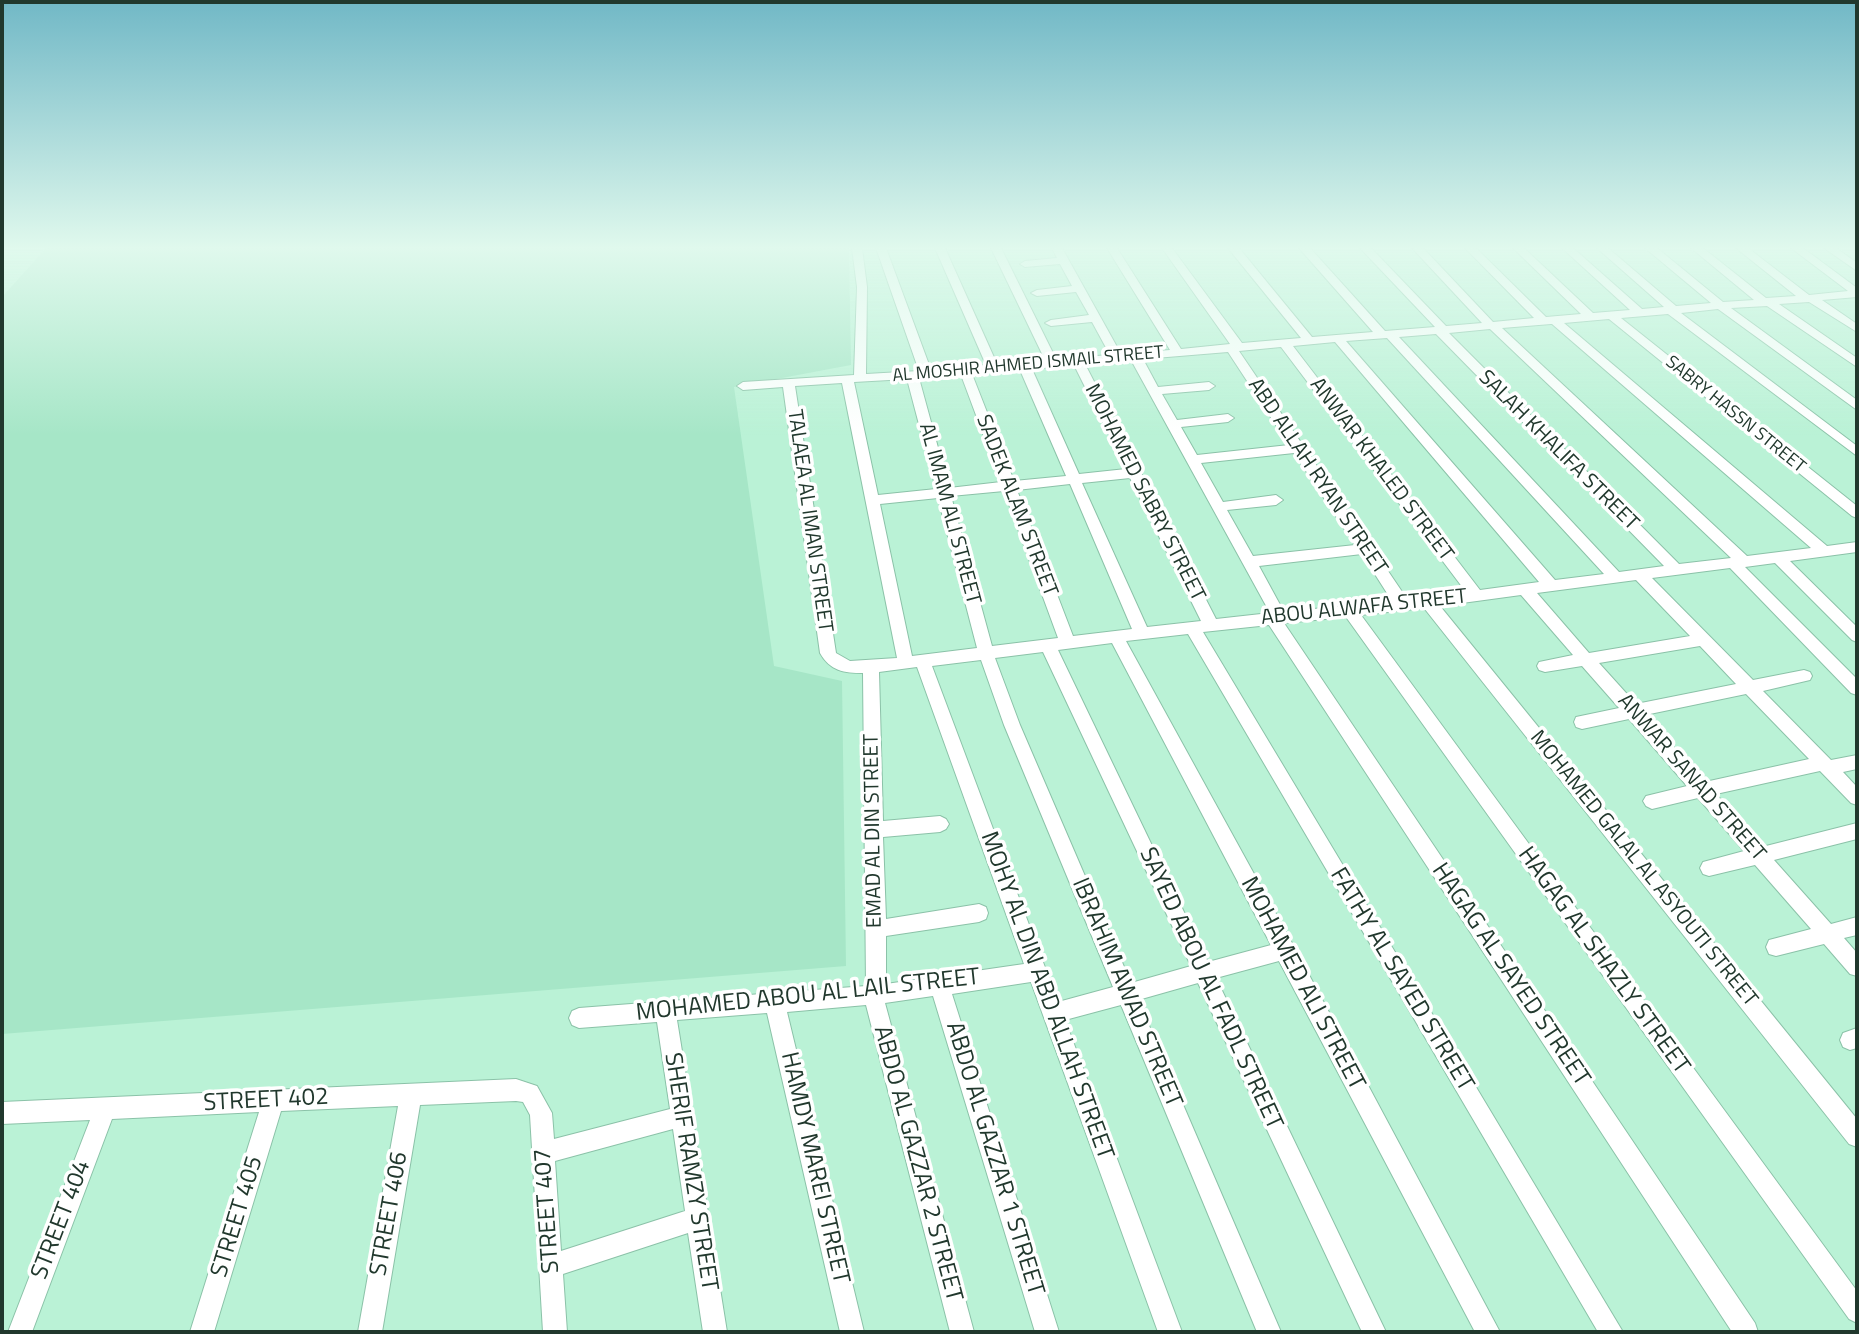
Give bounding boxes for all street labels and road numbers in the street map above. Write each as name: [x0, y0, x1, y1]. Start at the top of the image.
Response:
street label: AL MOSHIR AHMED ISMAIL STREET: [892, 342, 1164, 388]
street label: SABRY HASSN STREET: [1661, 352, 1809, 478]
street label: SALAH KHALIFA STREET: [1473, 366, 1643, 536]
street label: ANWAR KHALED STREET: [1304, 373, 1458, 567]
street label: ABD ALLAH RYAN STREET: [1242, 374, 1392, 580]
street label: MOHAMED SABRY STREET: [1078, 380, 1210, 606]
street label: TALAEA AL IMAN STREET: [781, 408, 837, 634]
street label: SADEK ALAM STREET: [970, 412, 1062, 600]
street label: AL IMAM ALI STREET: [913, 421, 985, 607]
street label: ABOU ALWAFA STREET: [1260, 585, 1468, 631]
street label: ANWAR SANAD STREET: [1612, 689, 1770, 867]
street label: MOHAMED GALAL AL ASYOUTI STREET: [1524, 726, 1762, 1012]
street label: EMAD AL DIN STREET: [860, 734, 888, 928]
street label: MOHY AL DIN ABD ALLAH STREET: [973, 828, 1119, 1164]
street label: HAGAG AL SHAZLY STREET: [1511, 842, 1695, 1080]
street label: SAYED ABOU AL FADL STREET: [1132, 844, 1288, 1134]
street label: HAGAG AL SAYED STREET: [1425, 858, 1595, 1092]
street label: FATHY AL SAYED STREET: [1323, 863, 1479, 1097]
street label: MOHAMED ALI STREET: [1234, 872, 1370, 1096]
street label: IBRAHIM AWAD STREET: [1065, 874, 1187, 1112]
street label: MOHAMED ABOU AL LAIL STREET: [635, 964, 981, 1028]
street label: ABDO AL GAZZAR 1 STREET: [939, 1019, 1049, 1299]
street label: ABDO AL GAZZAR 2 STREET: [866, 1023, 968, 1305]
street label: HAMDY MAREI STREET: [773, 1049, 855, 1287]
street label: SHERIF RAMZY STREET: [657, 1051, 723, 1293]
street label: STREET 402: [203, 1083, 329, 1119]
street label: STREET 407: [529, 1148, 567, 1274]
street label: STREET 406: [365, 1150, 415, 1278]
street label: STREET 405: [206, 1153, 270, 1281]
street label: STREET 404: [26, 1156, 98, 1284]

